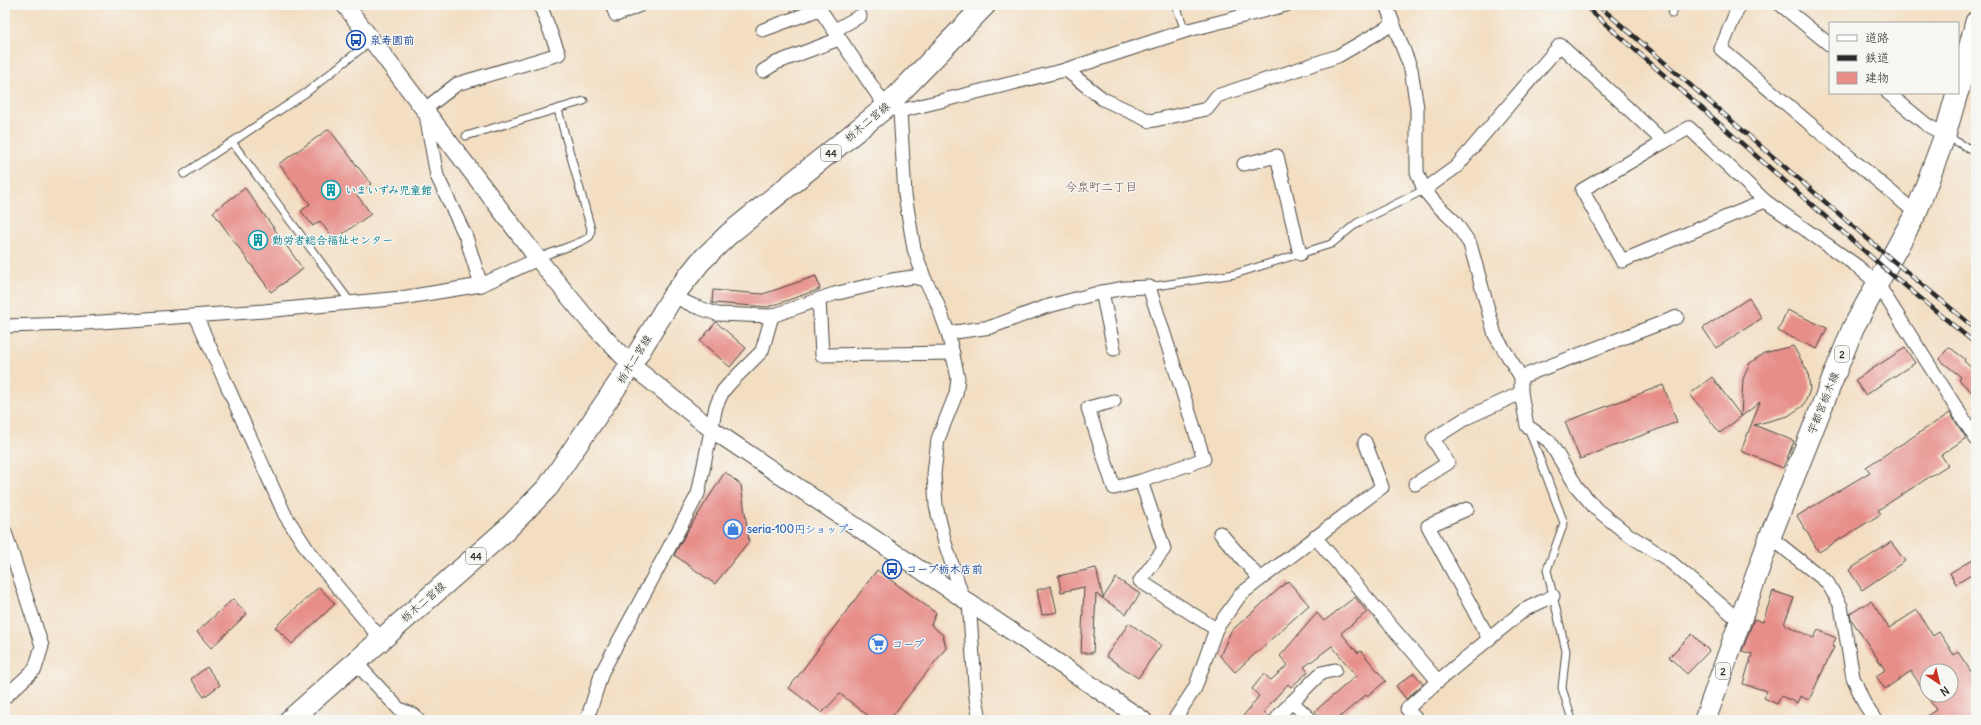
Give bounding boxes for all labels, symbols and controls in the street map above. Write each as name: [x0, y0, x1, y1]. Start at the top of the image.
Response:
legend: [1829, 22, 1959, 94]
bus stop icon: 泉寿園前: [345, 29, 367, 51]
text: 道路: [1865, 30, 1889, 45]
place label: 泉寿園前: [370, 33, 414, 47]
text: 鉄道: [1865, 50, 1889, 65]
text: 建物: [1865, 70, 1889, 85]
street label: 栃木二宮線: [841, 99, 893, 145]
road number: 44: [821, 145, 841, 161]
building icon: いまいずみ児童館: [320, 179, 342, 201]
district label: 今泉町二丁目: [1065, 179, 1137, 194]
place label: いまいずみ児童館: [345, 183, 432, 197]
building icon: 勤労者総合福祉センター: [247, 229, 269, 251]
place label: 勤労者総合福祉センター: [272, 233, 393, 247]
street label: 栃木二宮線: [613, 332, 655, 386]
road number: 2: [1835, 346, 1849, 362]
street label: 宇都宮栃木線: [1804, 370, 1842, 436]
shop icon: seria-100円ショップ-: [722, 518, 744, 540]
place label: seria-100円ショップ-: [747, 522, 853, 536]
road number: 44: [466, 548, 486, 564]
bus stop icon: コープ栃木店前: [881, 558, 903, 580]
place label: コープ栃木店前: [906, 562, 983, 576]
street label: 栃木二宮線: [398, 579, 448, 625]
supermarket icon: コープ: [867, 633, 889, 655]
place label: コープ: [892, 637, 925, 651]
road number: 2: [1716, 663, 1730, 679]
north arrow: [1919, 663, 1959, 703]
text: N: [1938, 683, 1952, 699]

